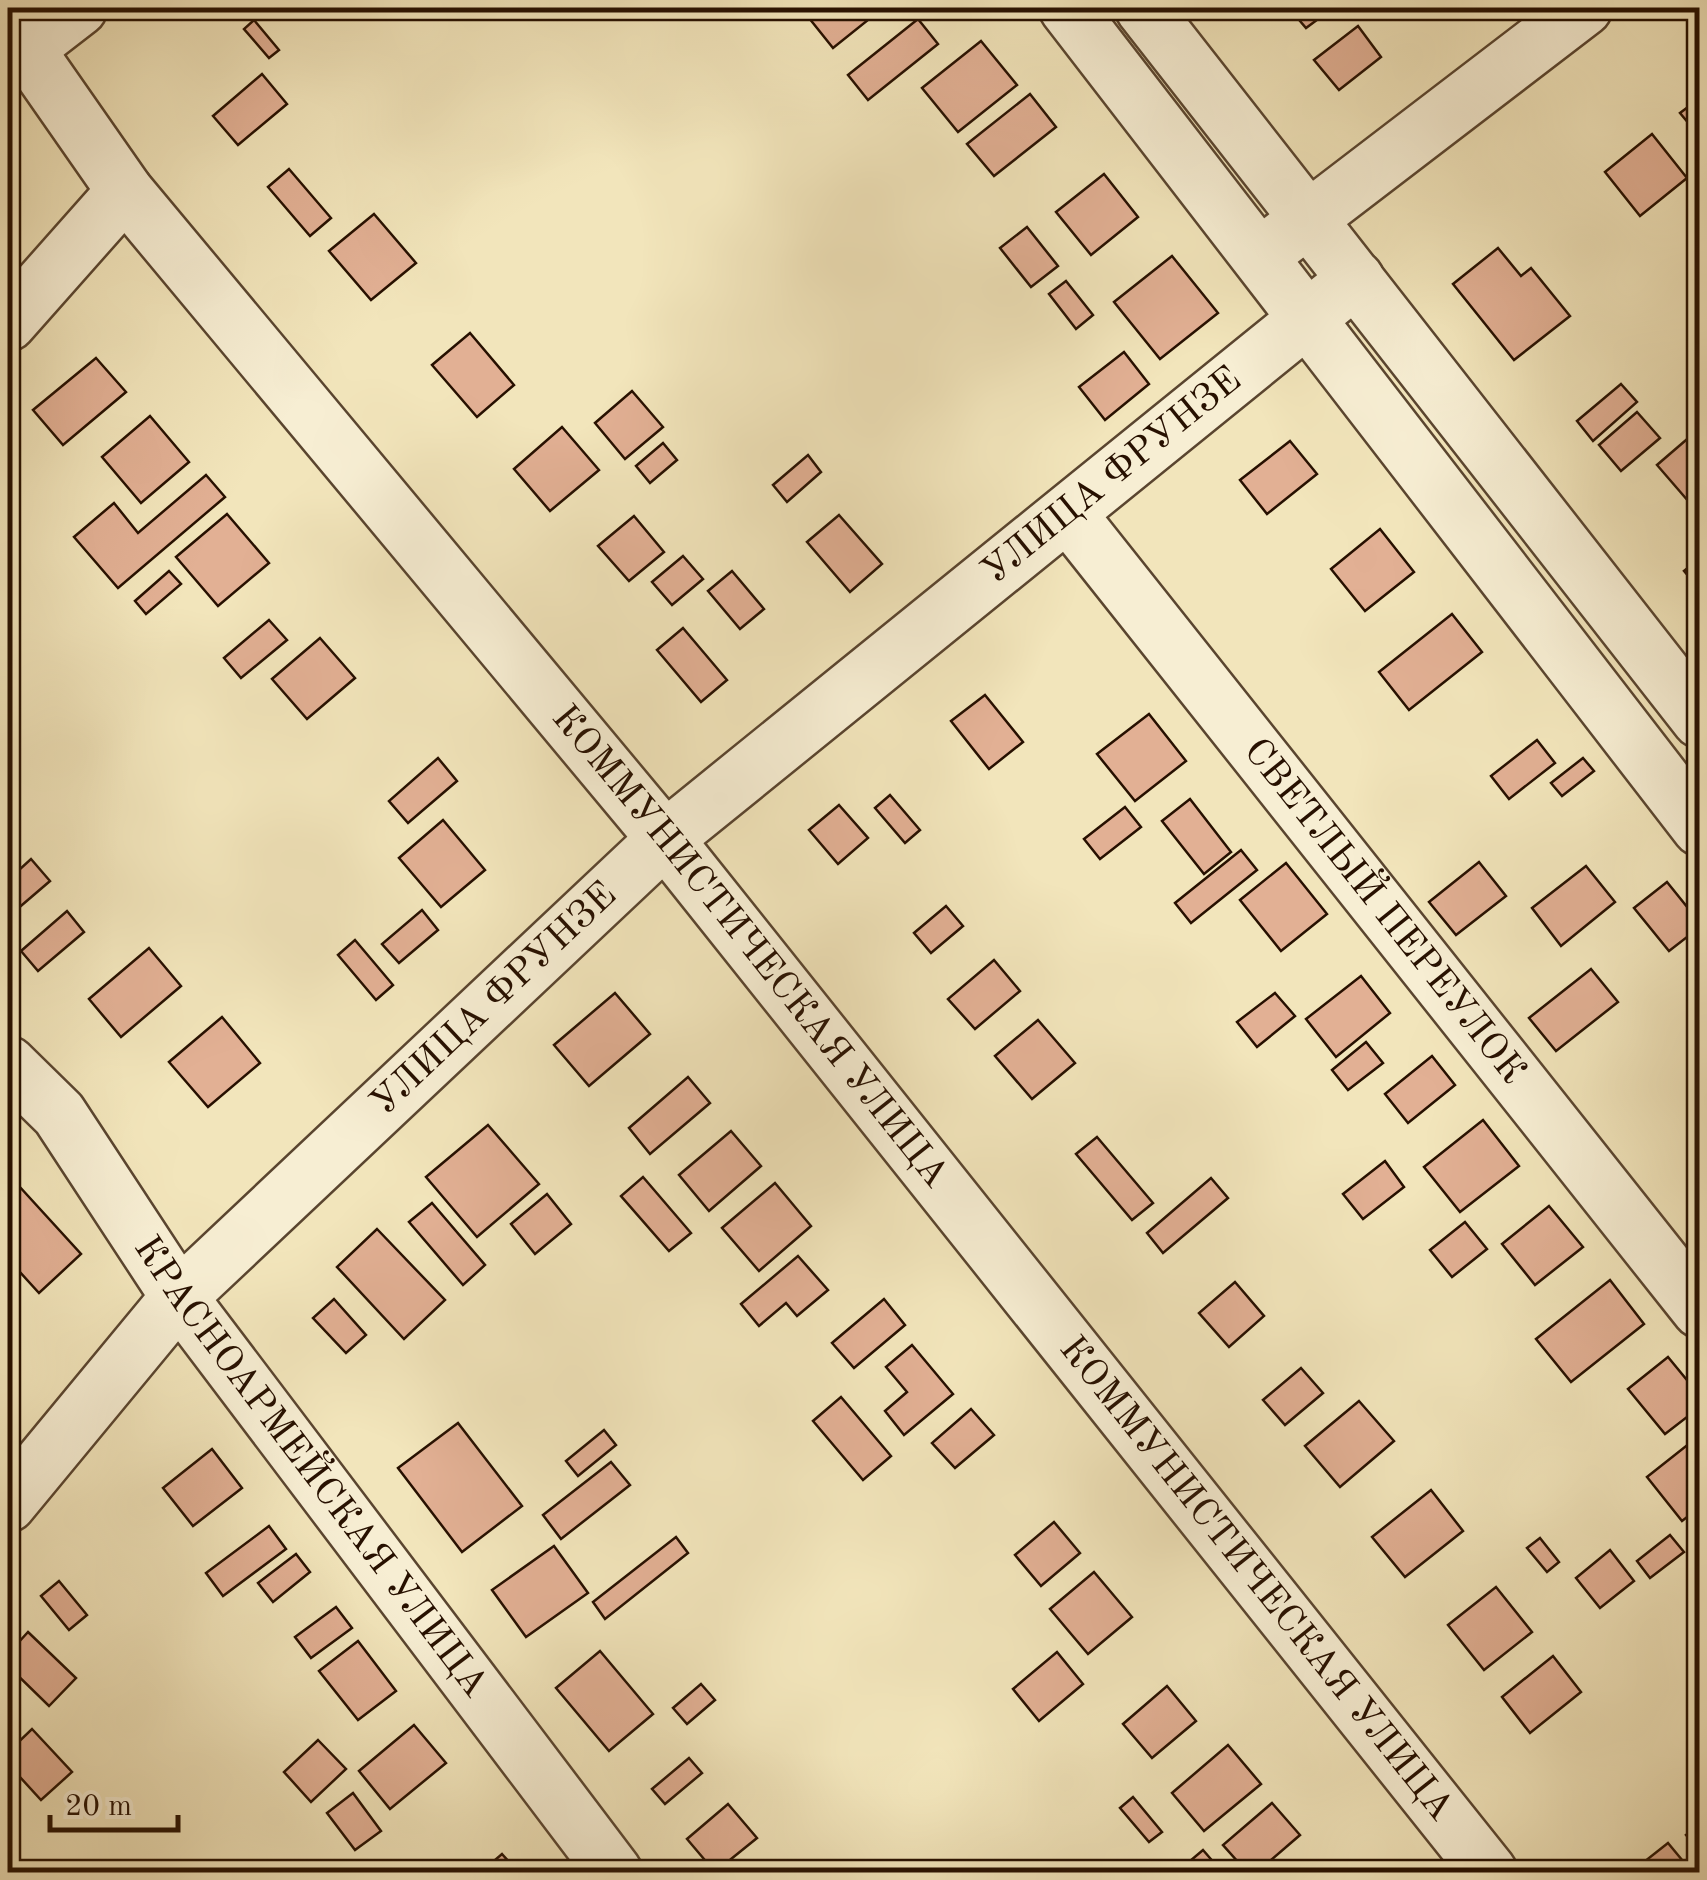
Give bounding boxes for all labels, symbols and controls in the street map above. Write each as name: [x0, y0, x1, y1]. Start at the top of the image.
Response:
street label: УЛИЦА ФРУНЗЕ: [976, 361, 1249, 592]
street label: КОММУНИСТИЧЕСКАЯ УЛИЦА: [544, 699, 955, 1195]
street label: СВЕТЛЫЙ ПЕРЕУЛОК: [1236, 732, 1532, 1092]
street label: УЛИЦА ФРУНЗЕ: [365, 876, 624, 1124]
street label: КРАСНОАРМЕЙСКАЯ УЛИЦА: [126, 1230, 494, 1705]
street label: КОММУНИСТИЧЕСКАЯ УЛИЦА: [1051, 1330, 1460, 1828]
scale bar: [50, 1770, 178, 1832]
text: 20 m: [65, 1792, 132, 1822]

